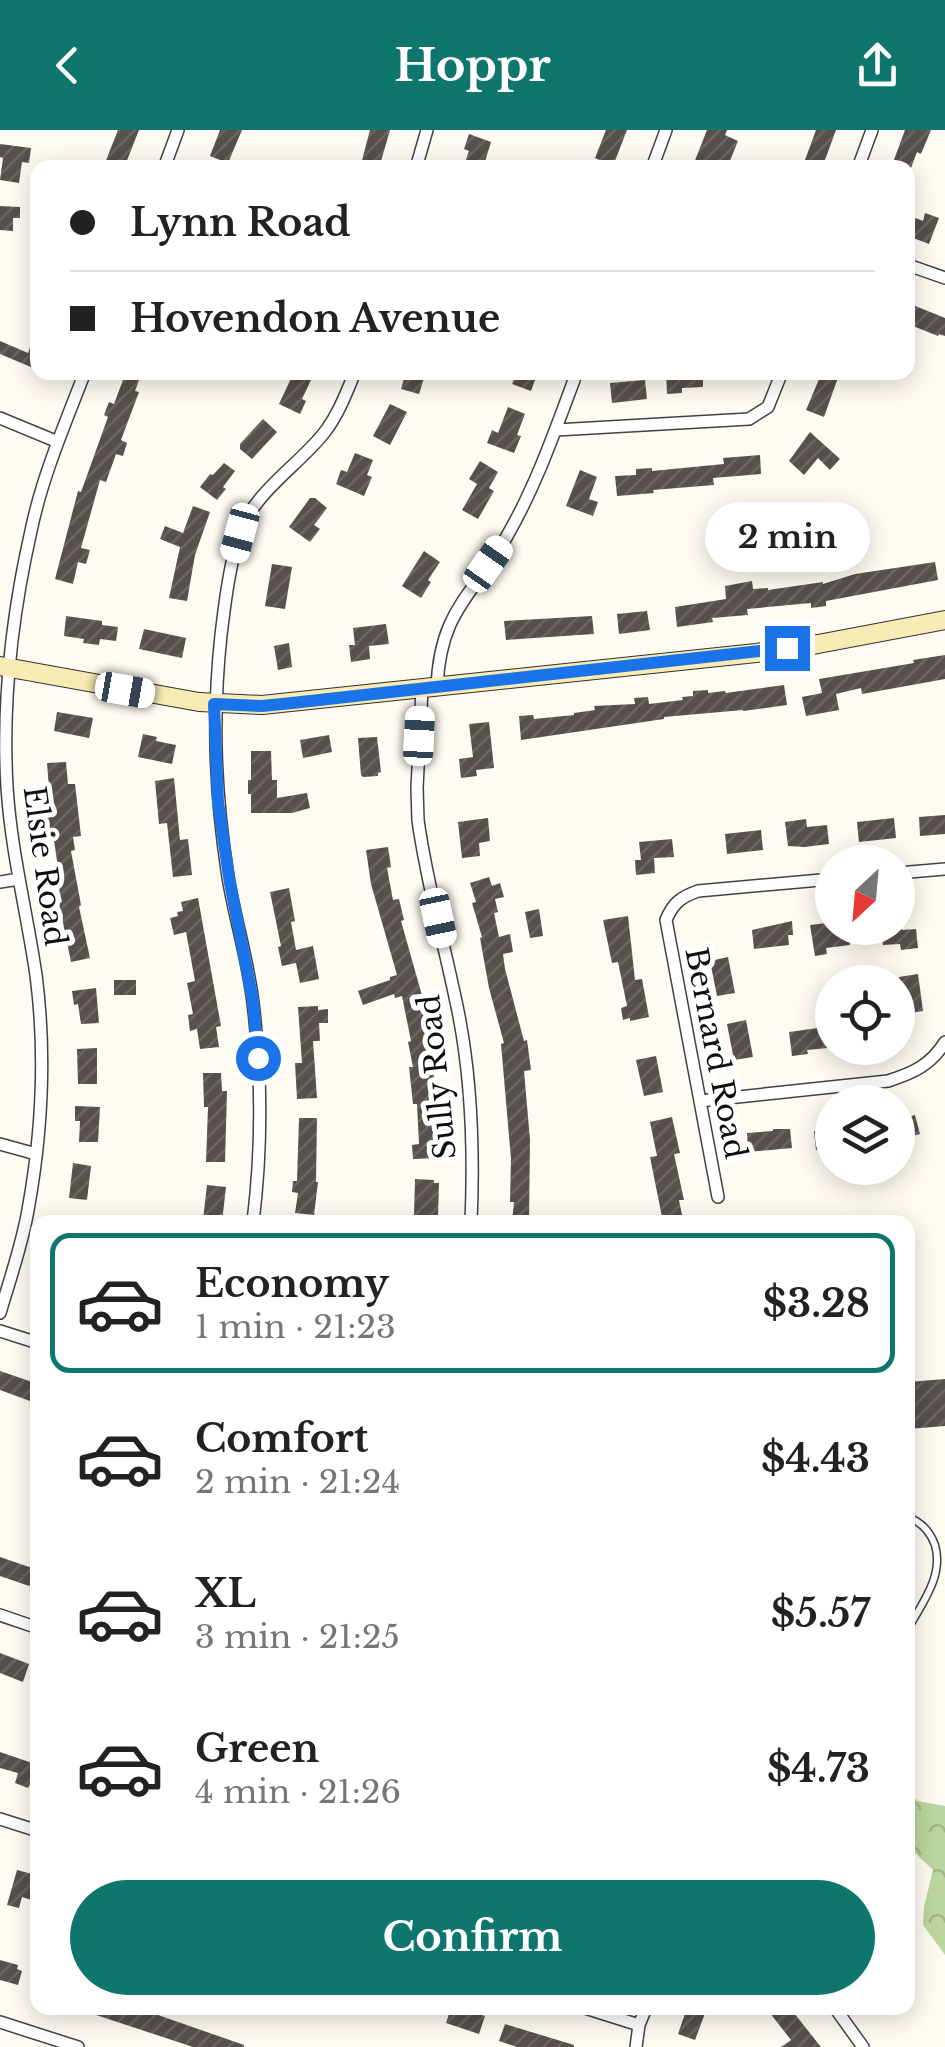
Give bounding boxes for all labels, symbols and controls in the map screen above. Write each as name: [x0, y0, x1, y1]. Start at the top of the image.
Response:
text: Hoppr: [394, 37, 551, 93]
icon: back: [40, 38, 95, 93]
icon: share: [850, 38, 905, 93]
text: Lynn Road: [130, 199, 351, 246]
text: Hovendon Avenue: [130, 295, 500, 342]
car: [218, 500, 262, 566]
callout: 2 min: [704, 503, 870, 573]
text: 2 min: [738, 517, 837, 557]
car: [459, 531, 517, 597]
route end: [765, 626, 810, 671]
car: [93, 670, 157, 710]
car: [402, 705, 436, 767]
street label: Elsie Road: [15, 784, 75, 948]
north arrow: [815, 845, 915, 945]
map controls: [815, 845, 915, 1185]
car: [417, 886, 459, 950]
street label: Bernard Road: [677, 944, 755, 1162]
button: locate: [815, 965, 915, 1065]
street label: Sully Road: [410, 993, 464, 1161]
route start: [236, 1036, 281, 1081]
button: layers: [815, 1085, 915, 1185]
icon: car: [75, 1258, 165, 1348]
text: Economy: [195, 1260, 389, 1307]
text: $3.28: [763, 1280, 870, 1327]
text: 1 min · 21:23: [195, 1307, 396, 1347]
icon: car: [75, 1413, 165, 1503]
text: Comfort: [195, 1415, 368, 1462]
text: $4.43: [761, 1435, 870, 1482]
text: 2 min · 21:24: [195, 1462, 400, 1502]
icon: car: [75, 1568, 165, 1658]
text: XL: [195, 1570, 256, 1617]
text: $5.57: [771, 1590, 870, 1637]
text: 3 min · 21:25: [195, 1617, 400, 1657]
icon: car: [75, 1723, 165, 1813]
text: Green: [195, 1725, 319, 1772]
text: $4.73: [767, 1745, 870, 1792]
text: 4 min · 21:26: [195, 1772, 401, 1812]
button: Confirm: [70, 1880, 875, 1995]

